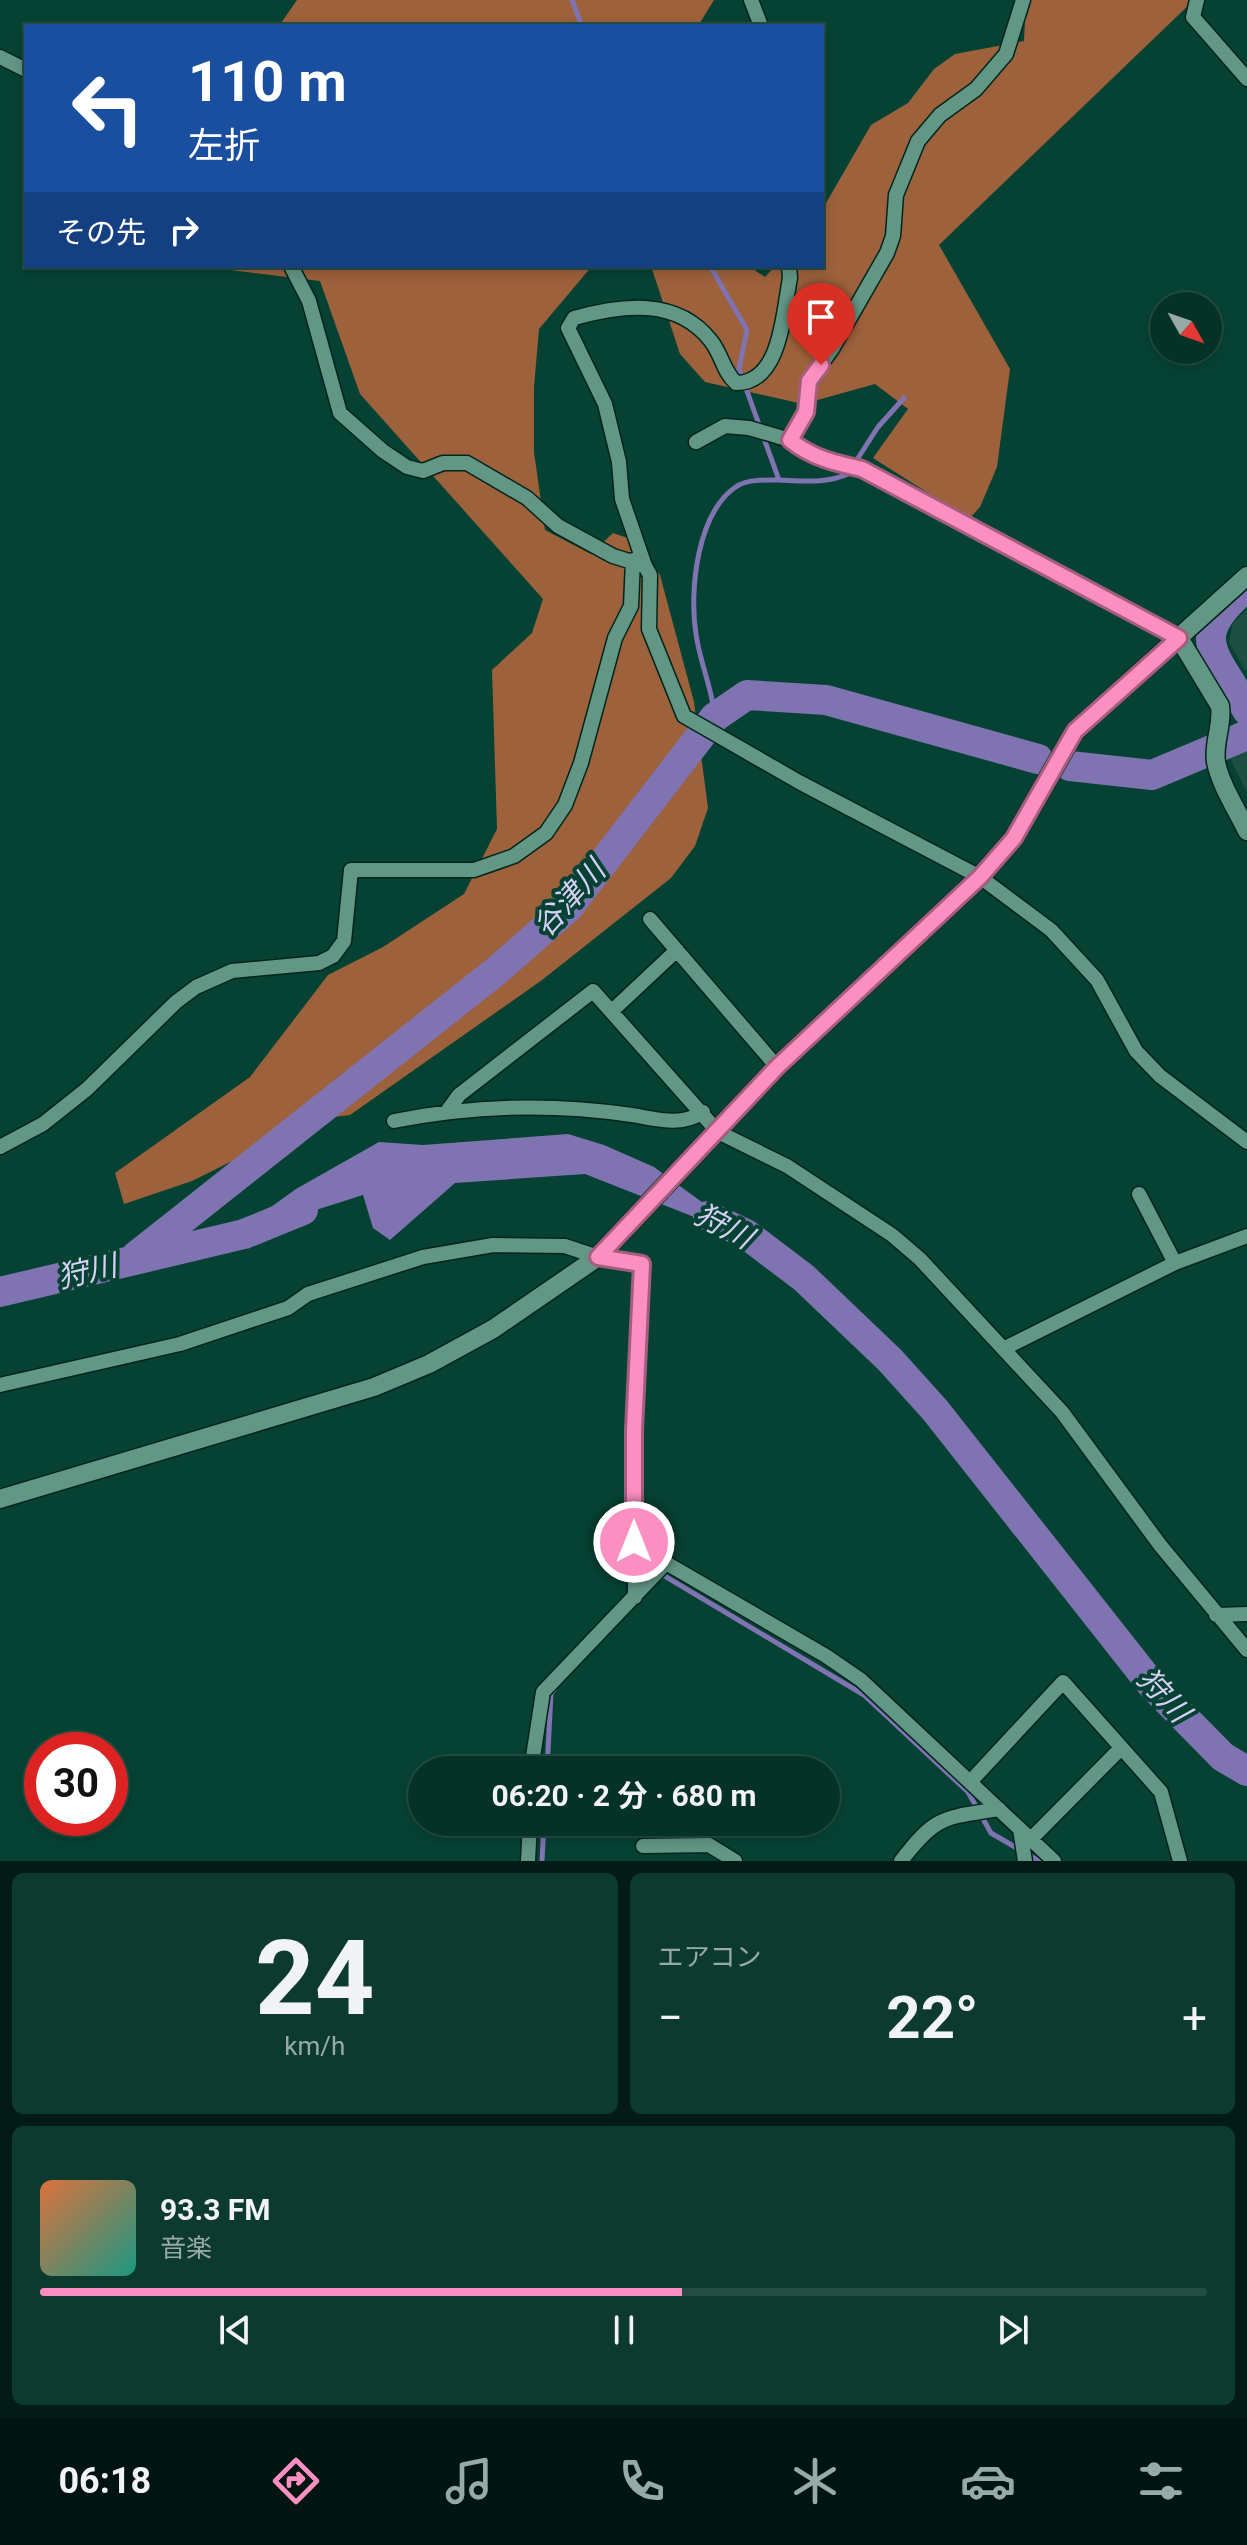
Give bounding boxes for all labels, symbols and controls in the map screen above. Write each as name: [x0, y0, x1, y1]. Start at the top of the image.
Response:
text: 110 m: [188, 49, 347, 115]
icon: left: [56, 56, 160, 160]
text: 左折: [188, 125, 260, 167]
icon: right: [162, 208, 206, 252]
text: その先: [56, 215, 146, 250]
pin: [787, 283, 855, 365]
north arrow: [1150, 292, 1222, 364]
map controls: [1150, 292, 1222, 364]
icon: arrive: [799, 295, 843, 339]
water label: 谷津川: [526, 851, 614, 943]
water label: 狩川: [689, 1196, 761, 1257]
water label: 狩川: [54, 1247, 123, 1295]
position arrow: [592, 1500, 676, 1584]
water label: 狩川: [1131, 1661, 1199, 1731]
speed limit sign: 30: [24, 1732, 128, 1836]
text: 06:20 · 2 分 · 680 m: [492, 1778, 756, 1813]
text: 24: [255, 1918, 374, 2039]
text: エアコン: [658, 1942, 762, 1972]
text: 22°: [886, 1982, 978, 2053]
text: −: [658, 1992, 683, 2044]
text: +: [1182, 1992, 1207, 2044]
text: km/h: [284, 2031, 345, 2061]
text: 93.3 FM: [160, 2192, 271, 2227]
text: 音楽: [160, 2233, 212, 2263]
icon: previous: [213, 2308, 257, 2352]
icon: pause: [602, 2308, 646, 2352]
icon: next: [991, 2308, 1035, 2352]
icon: directions: [268, 2453, 324, 2509]
icon: music: [441, 2453, 497, 2509]
icon: phone: [614, 2453, 670, 2509]
icon: climate: [787, 2453, 843, 2509]
icon: car: [960, 2453, 1016, 2509]
icon: filters: [1133, 2453, 1189, 2509]
text: 06:18: [58, 2460, 151, 2502]

